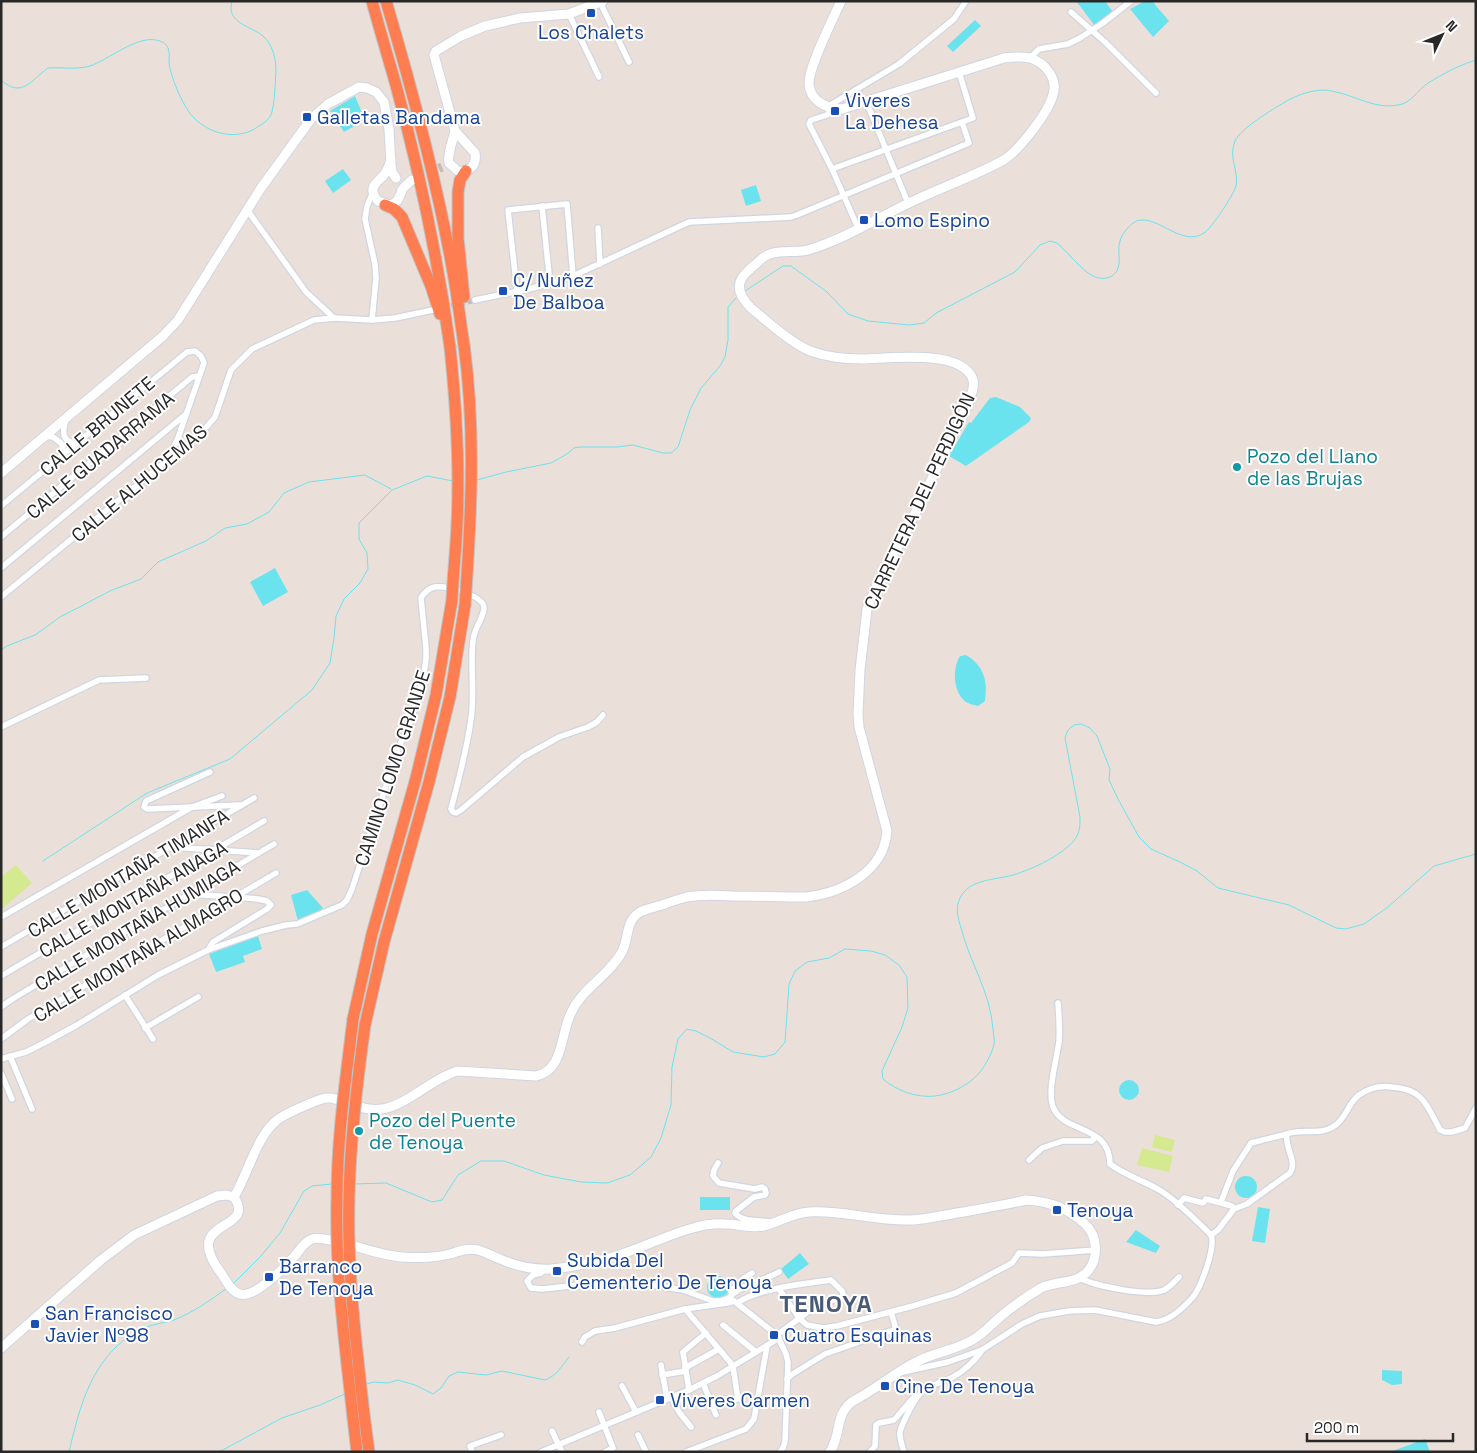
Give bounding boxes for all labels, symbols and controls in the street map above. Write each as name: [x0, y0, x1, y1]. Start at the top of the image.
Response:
marker: Los Chalets: [585, 7, 597, 19]
north arrow: [1417, 10, 1467, 60]
text: N: [1442, 17, 1461, 36]
place label: Los Chalets: [538, 20, 644, 45]
place label: Viveres La Dehesa: [845, 88, 939, 135]
place label: Galletas Bandama: [317, 105, 481, 130]
marker: Viveres La Dehesa: [829, 105, 841, 117]
marker: Galletas Bandama: [301, 111, 313, 123]
place label: Lomo Espino: [874, 208, 990, 233]
marker: Lomo Espino: [858, 214, 870, 226]
place label: C/ Nuñez De Balboa: [513, 268, 605, 315]
marker: C/ Nuñez De Balboa: [497, 285, 509, 297]
street label: CALLE BRUNETE: [35, 371, 160, 482]
street label: CALLE GUADARRAMA: [21, 386, 180, 525]
street label: CARRETERA DEL PERDIGÓN: [858, 389, 981, 614]
street label: CALLE ALHUCEMAS: [66, 419, 213, 548]
place label: Pozo del Llano de las Brujas: [1247, 444, 1378, 491]
marker: Pozo del Llano de las Brujas: [1231, 461, 1243, 473]
street label: CAMINO LOMO GRANDE: [349, 667, 436, 869]
street label: CALLE MONTAÑA TIMANFA: [23, 803, 234, 944]
street label: CALLE MONTAÑA ANAGA: [34, 835, 232, 964]
street label: CALLE MONTAÑA HUMIAGA: [30, 854, 245, 997]
street label: CALLE MONTAÑA ALMAGRO: [29, 883, 248, 1028]
place label: Pozo del Puente de Tenoya: [369, 1108, 516, 1155]
marker: Pozo del Puente de Tenoya: [353, 1125, 365, 1137]
place label: Tenoya: [1067, 1198, 1134, 1223]
marker: Tenoya: [1051, 1204, 1063, 1216]
place label: Subida Del Cementerio De Tenoya: [567, 1248, 772, 1295]
place label: Barranco De Tenoya: [279, 1254, 374, 1301]
marker: Subida Del Cementerio De Tenoya: [551, 1265, 563, 1277]
marker: Barranco De Tenoya: [263, 1271, 275, 1283]
district label: TENOYA: [779, 1288, 873, 1319]
place label: San Francisco Javier Nº98: [45, 1301, 173, 1348]
marker: San Francisco Javier Nº98: [29, 1318, 41, 1330]
place label: Cuatro Esquinas: [784, 1323, 932, 1348]
marker: Cuatro Esquinas: [768, 1329, 780, 1341]
place label: Cine De Tenoya: [895, 1374, 1034, 1399]
marker: Cine De Tenoya: [879, 1380, 891, 1392]
place label: Viveres Carmen: [670, 1388, 810, 1413]
marker: Viveres Carmen: [654, 1394, 666, 1406]
scale bar: [1307, 1410, 1453, 1442]
text: 200 m: [1314, 1418, 1359, 1437]

